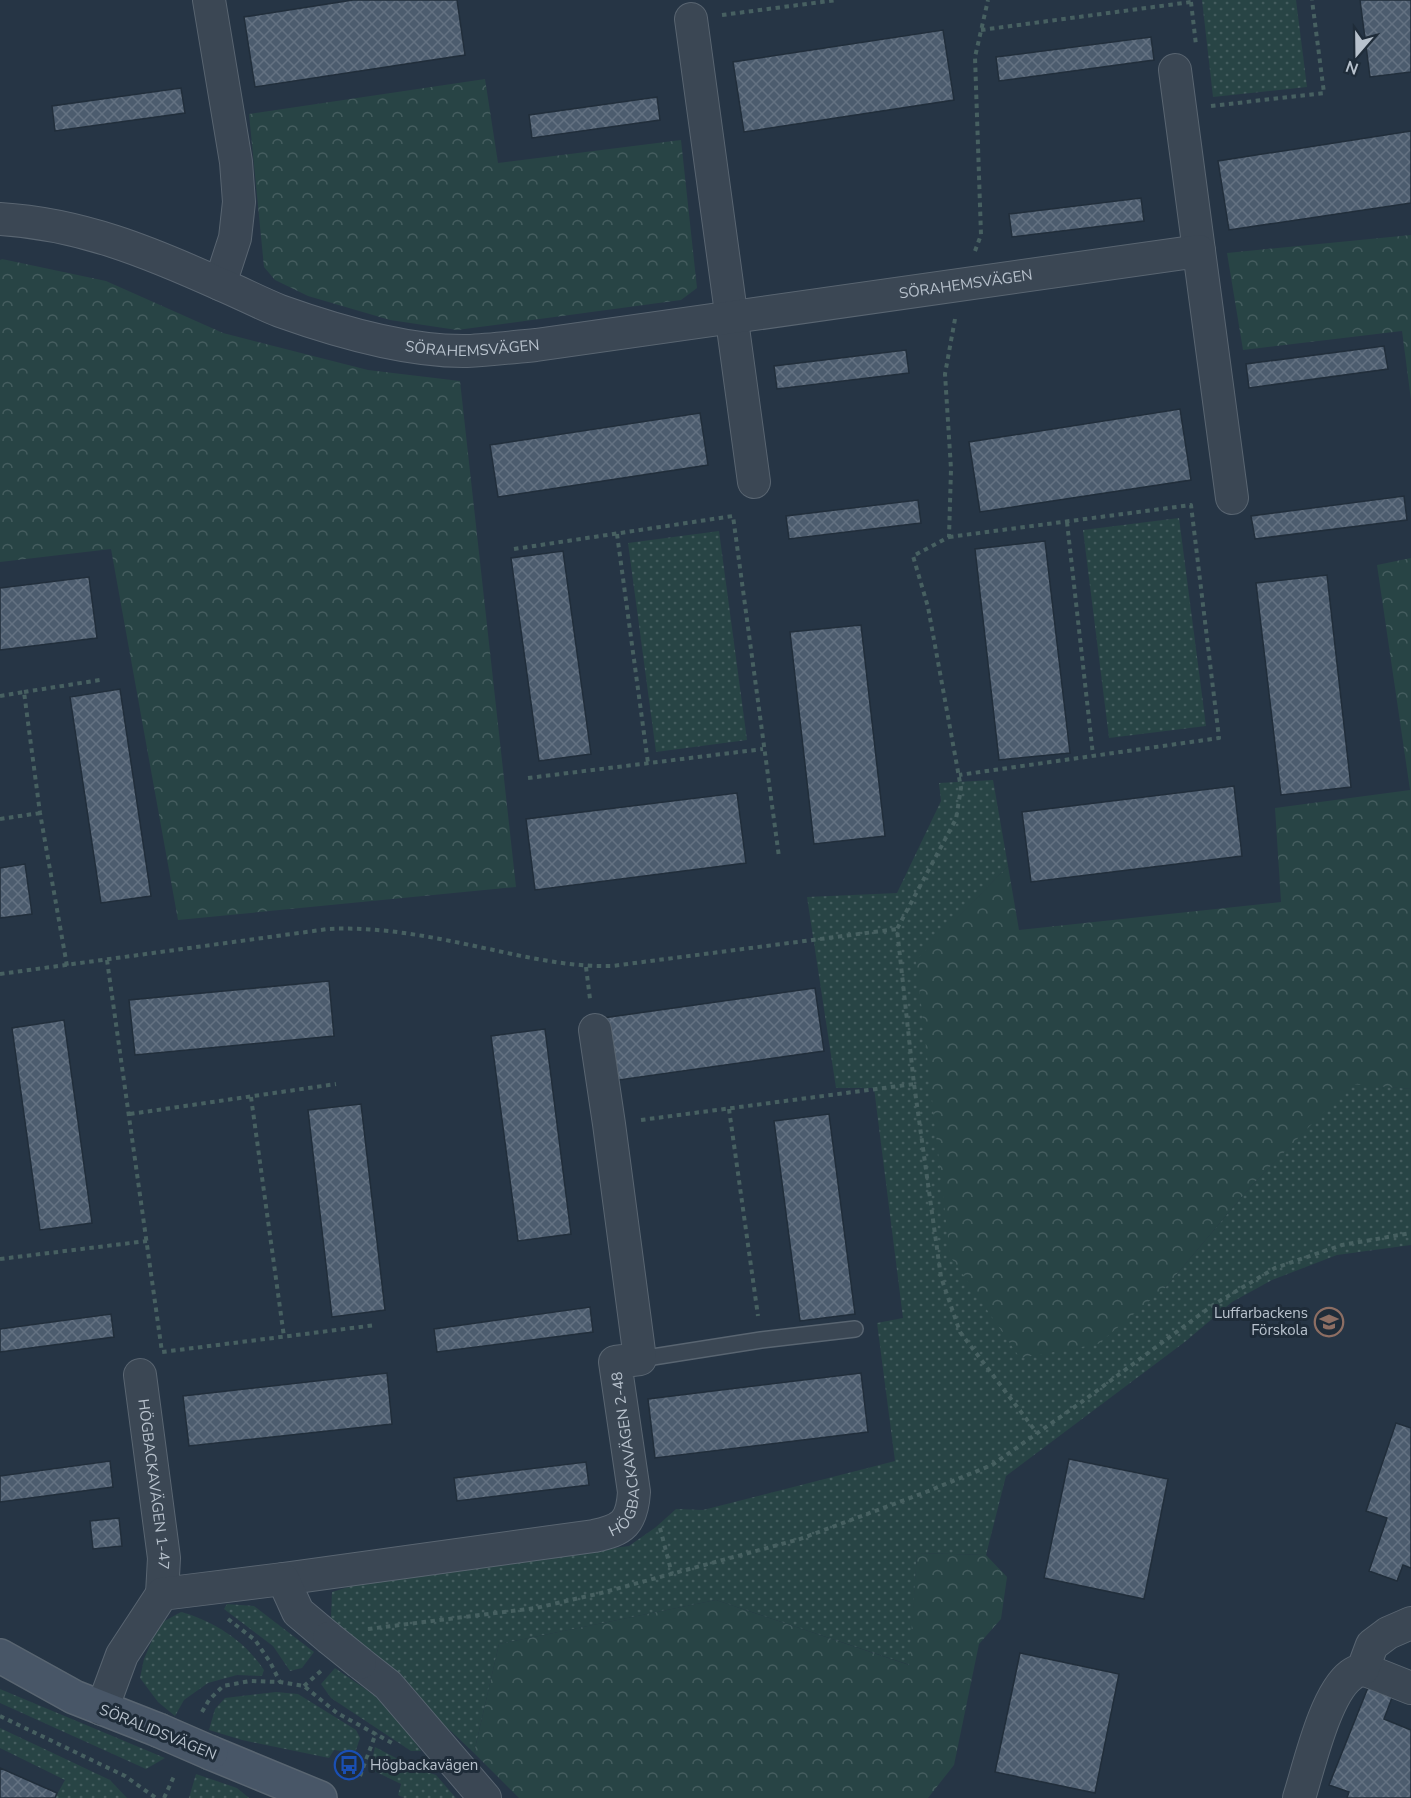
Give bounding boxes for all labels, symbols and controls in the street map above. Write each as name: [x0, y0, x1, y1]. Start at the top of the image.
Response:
north arrow: [1327, 24, 1387, 84]
text: N: [1343, 55, 1362, 80]
street label: SÖRAHEMSVÄGEN: [898, 265, 1034, 303]
street label: SÖRAHEMSVÄGEN: [404, 335, 540, 361]
place label: Luffarbackens Förskola: [1214, 1303, 1308, 1340]
school or university icon: Luffarbackens Förskola: [1313, 1306, 1345, 1338]
street label: HÖGBACKAVÄGEN 2-48: [605, 1370, 644, 1541]
street label: HÖGBACKAVÄGEN 1-47: [133, 1397, 174, 1570]
street label: SÖRALIDSVÄGEN: [96, 1699, 220, 1765]
bus stop icon: Högbackavägen: [333, 1749, 365, 1781]
place label: Högbackavägen: [370, 1755, 478, 1775]

